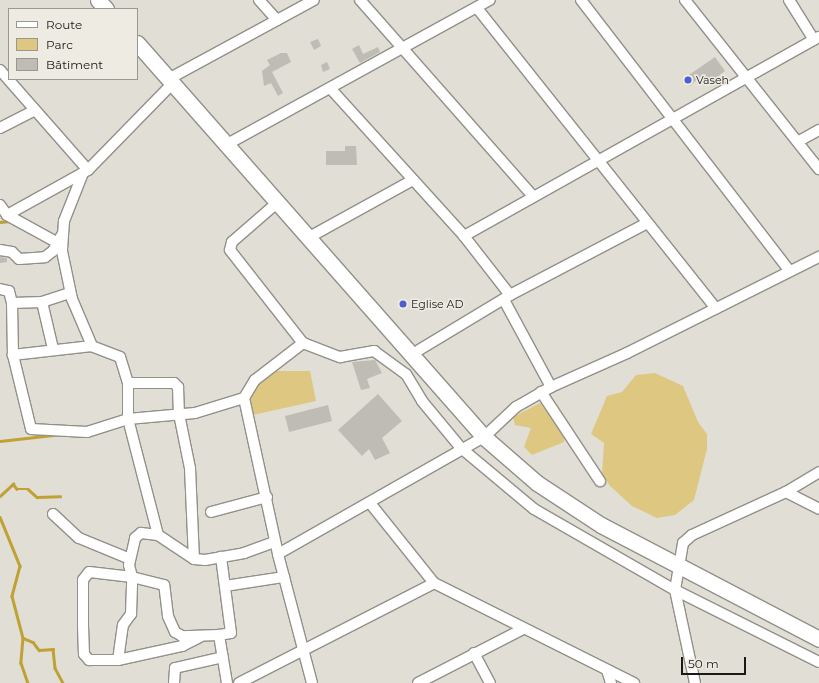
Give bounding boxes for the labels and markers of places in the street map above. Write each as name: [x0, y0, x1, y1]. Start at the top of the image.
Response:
place label: Vaseh: [696, 73, 729, 87]
marker: Vaseh: [683, 75, 693, 85]
place label: Eglise AD: [411, 297, 464, 311]
marker: Eglise AD: [398, 299, 408, 309]

